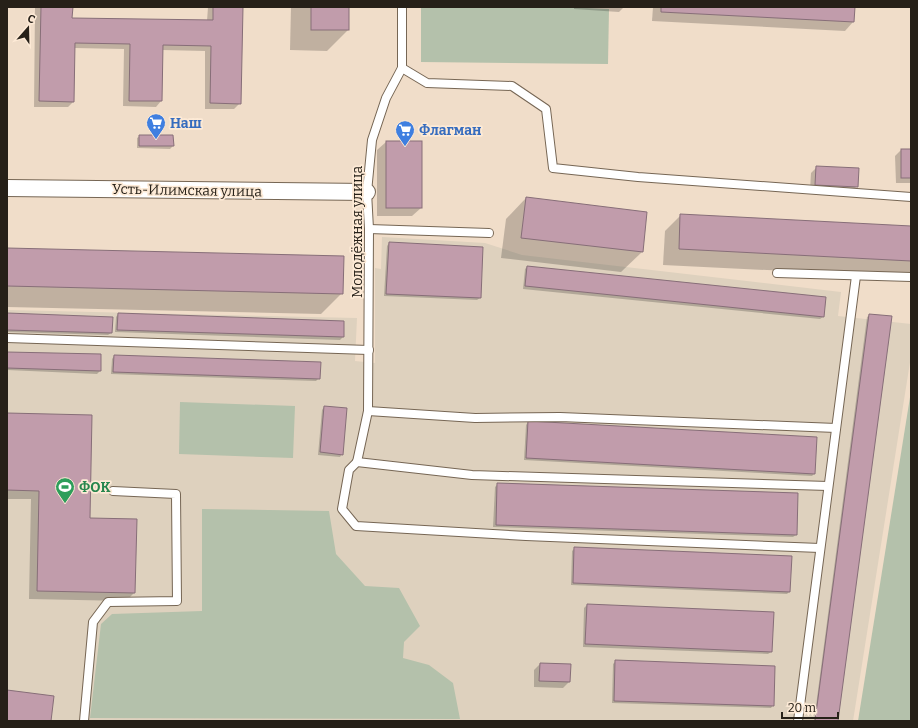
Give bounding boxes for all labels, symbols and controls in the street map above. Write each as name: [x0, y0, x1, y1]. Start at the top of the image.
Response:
north arrow: [8, 8, 48, 48]
text: С: [26, 12, 37, 26]
supermarket icon: Наш: [145, 112, 167, 140]
place label: Наш: [170, 115, 202, 132]
supermarket icon: Флагман: [394, 119, 416, 147]
place label: Флагман: [419, 122, 481, 139]
street label: Молодёжная улица: [349, 166, 366, 298]
street label: Усть-Илимская улица: [112, 181, 262, 200]
sports icon: ФОК: [54, 476, 76, 504]
place label: ФОК: [79, 479, 111, 496]
scale bar: [782, 694, 838, 720]
text: 20 m: [788, 701, 817, 715]

